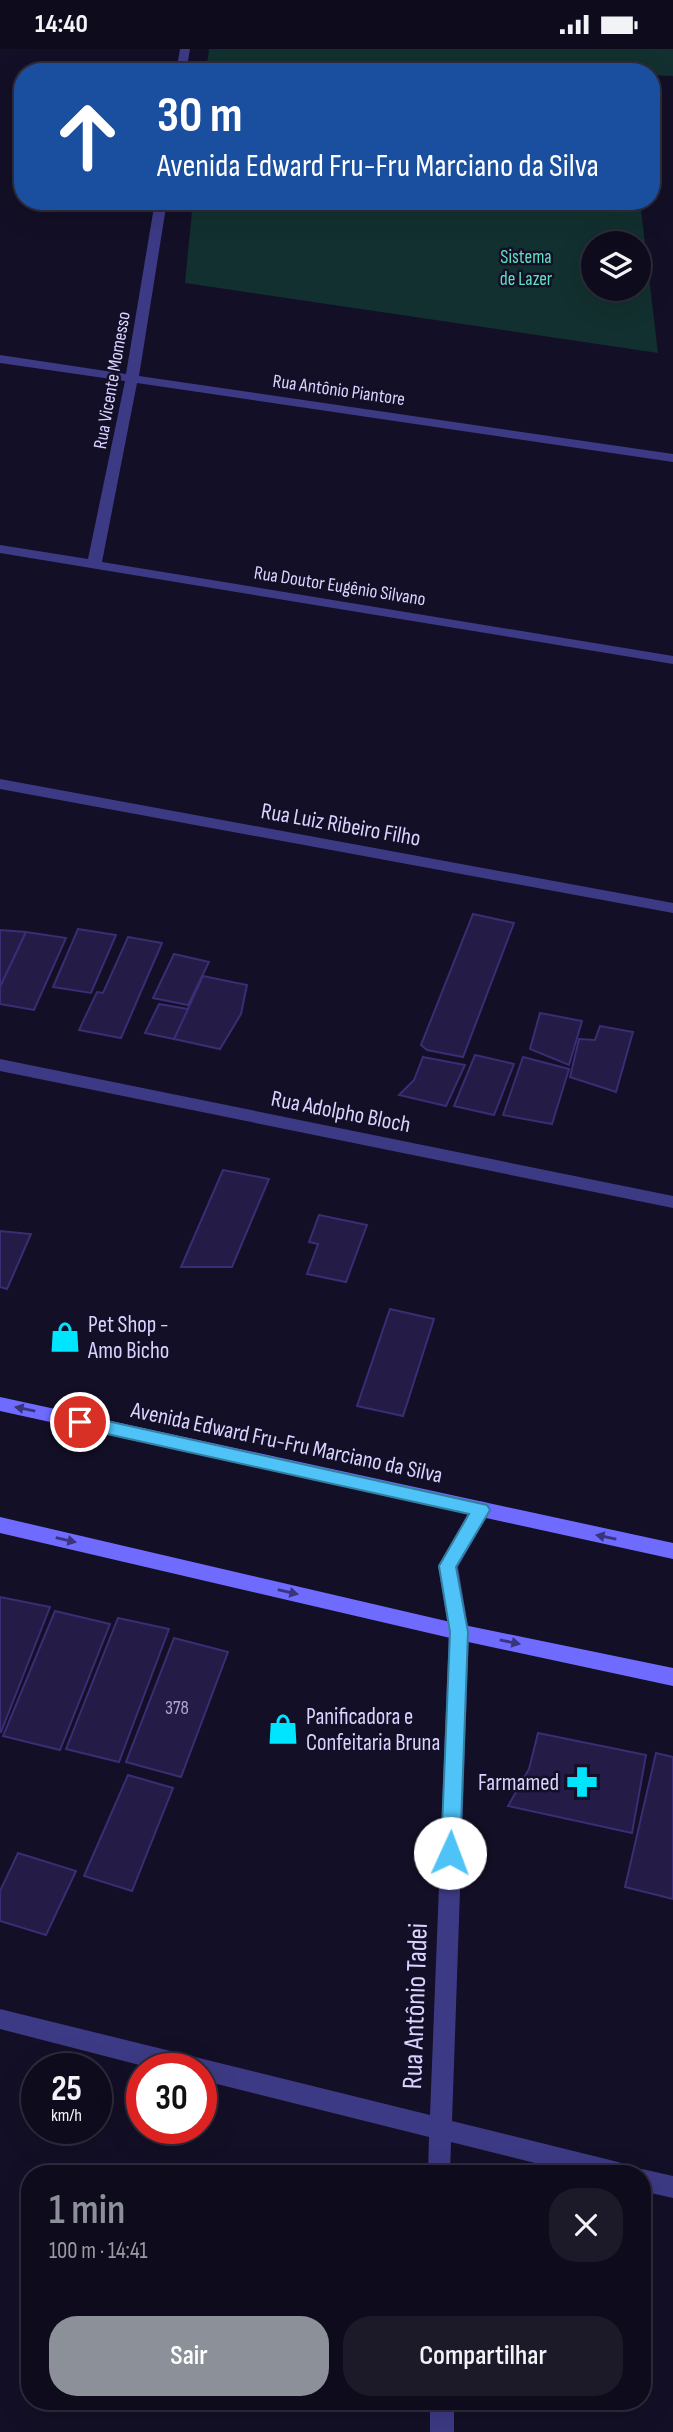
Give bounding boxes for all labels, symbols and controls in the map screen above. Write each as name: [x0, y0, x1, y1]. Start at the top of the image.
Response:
text: 14:40: [35, 9, 88, 40]
text: 30 m: [157, 87, 242, 146]
icon: ahead: [42, 91, 133, 182]
text: Avenida Edward Fru-Fru Marciano da Silva: [157, 147, 599, 186]
map controls: [581, 231, 651, 301]
button: layers: [581, 231, 651, 301]
park label: Sistema de Lazer: [500, 246, 553, 291]
street label: Rua Vicente Momesso: [89, 310, 136, 451]
street label: Rua Antônio Piantore: [271, 370, 406, 411]
street label: Rua Doutor Eugênio Silvano: [252, 562, 427, 611]
street label: Rua Luiz Ribeiro Filho: [259, 797, 423, 853]
street label: Rua Adolpho Bloch: [269, 1085, 413, 1139]
place label: Pet Shop - Amo Bicho: [87, 1311, 169, 1365]
shop icon: Pet Shop - Amo Bicho: [48, 1320, 82, 1354]
pin: [50, 1392, 110, 1452]
street label: Avenida Edward Fru-Fru Marciano da Silva: [128, 1396, 445, 1490]
icon: arrive: [61, 1403, 99, 1441]
one-way arrow: [14, 1404, 36, 1415]
one-way arrow: [595, 1531, 617, 1542]
one-way arrow: [56, 1535, 78, 1546]
one-way arrow: [277, 1587, 299, 1598]
one-way arrow: [499, 1637, 521, 1648]
house number: 378: [165, 1697, 189, 1720]
place label: Panificadora e Confeitaria Bruna: [306, 1703, 440, 1757]
shop icon: Panificadora e Confeitaria Bruna: [266, 1712, 300, 1746]
pharmacy icon: Farmamed: [565, 1765, 599, 1799]
place label: Farmamed: [478, 1769, 559, 1797]
position arrow: [413, 1816, 487, 1890]
street label: Rua Antônio Tadei: [396, 1922, 435, 2090]
speed limit sign: 30: [126, 2053, 217, 2144]
text: 25: [51, 2068, 82, 2111]
text: km/h: [51, 2105, 82, 2126]
text: 1 min: [49, 2185, 125, 2236]
button: close: [549, 2188, 623, 2262]
text: 100 m · 14:41: [49, 2237, 148, 2265]
button: Sair: [49, 2316, 329, 2396]
button: Compartilhar: [343, 2316, 623, 2396]

